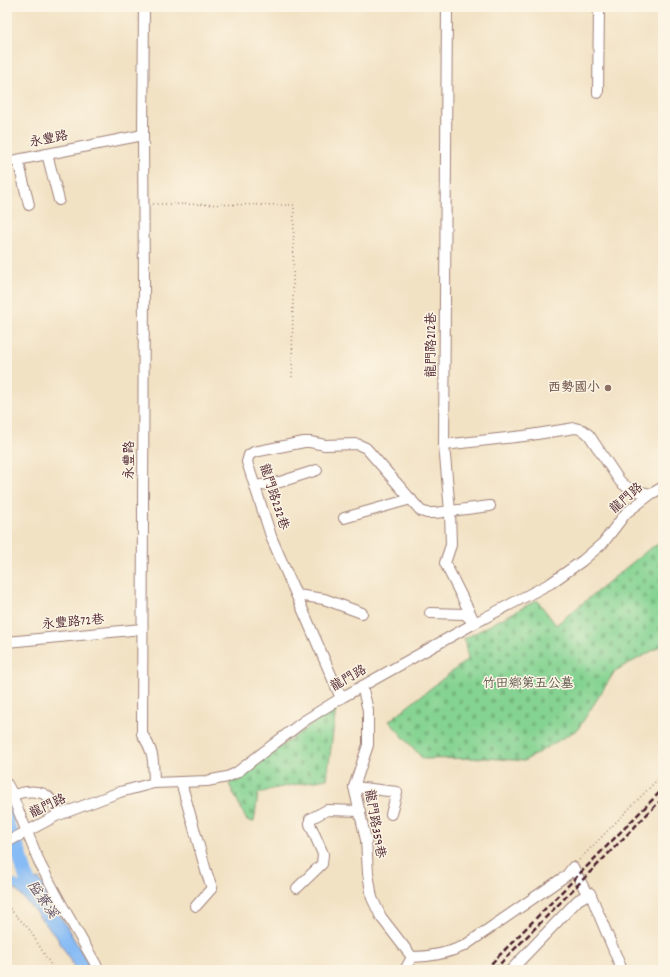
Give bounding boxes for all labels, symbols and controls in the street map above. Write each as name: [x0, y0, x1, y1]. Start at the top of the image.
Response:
street label: 永豐路: [28, 127, 70, 153]
street label: 龍門路212巷: [423, 312, 442, 378]
place label: 西勢國小: [548, 379, 600, 398]
marker: 西勢國小: [603, 383, 613, 393]
street label: 永豐路: [121, 440, 140, 480]
street label: 龍門路232巷: [253, 461, 293, 533]
street label: 龍門路: [606, 479, 648, 519]
street label: 永豐路72巷: [41, 611, 105, 635]
street label: 龍門路: [327, 661, 371, 697]
park label: 竹田鄉第五公墓: [482, 675, 574, 694]
street label: 龍門路359巷: [359, 788, 389, 860]
street label: 龍門路: [26, 790, 70, 824]
water label: 隘寮溪: [22, 877, 63, 924]

